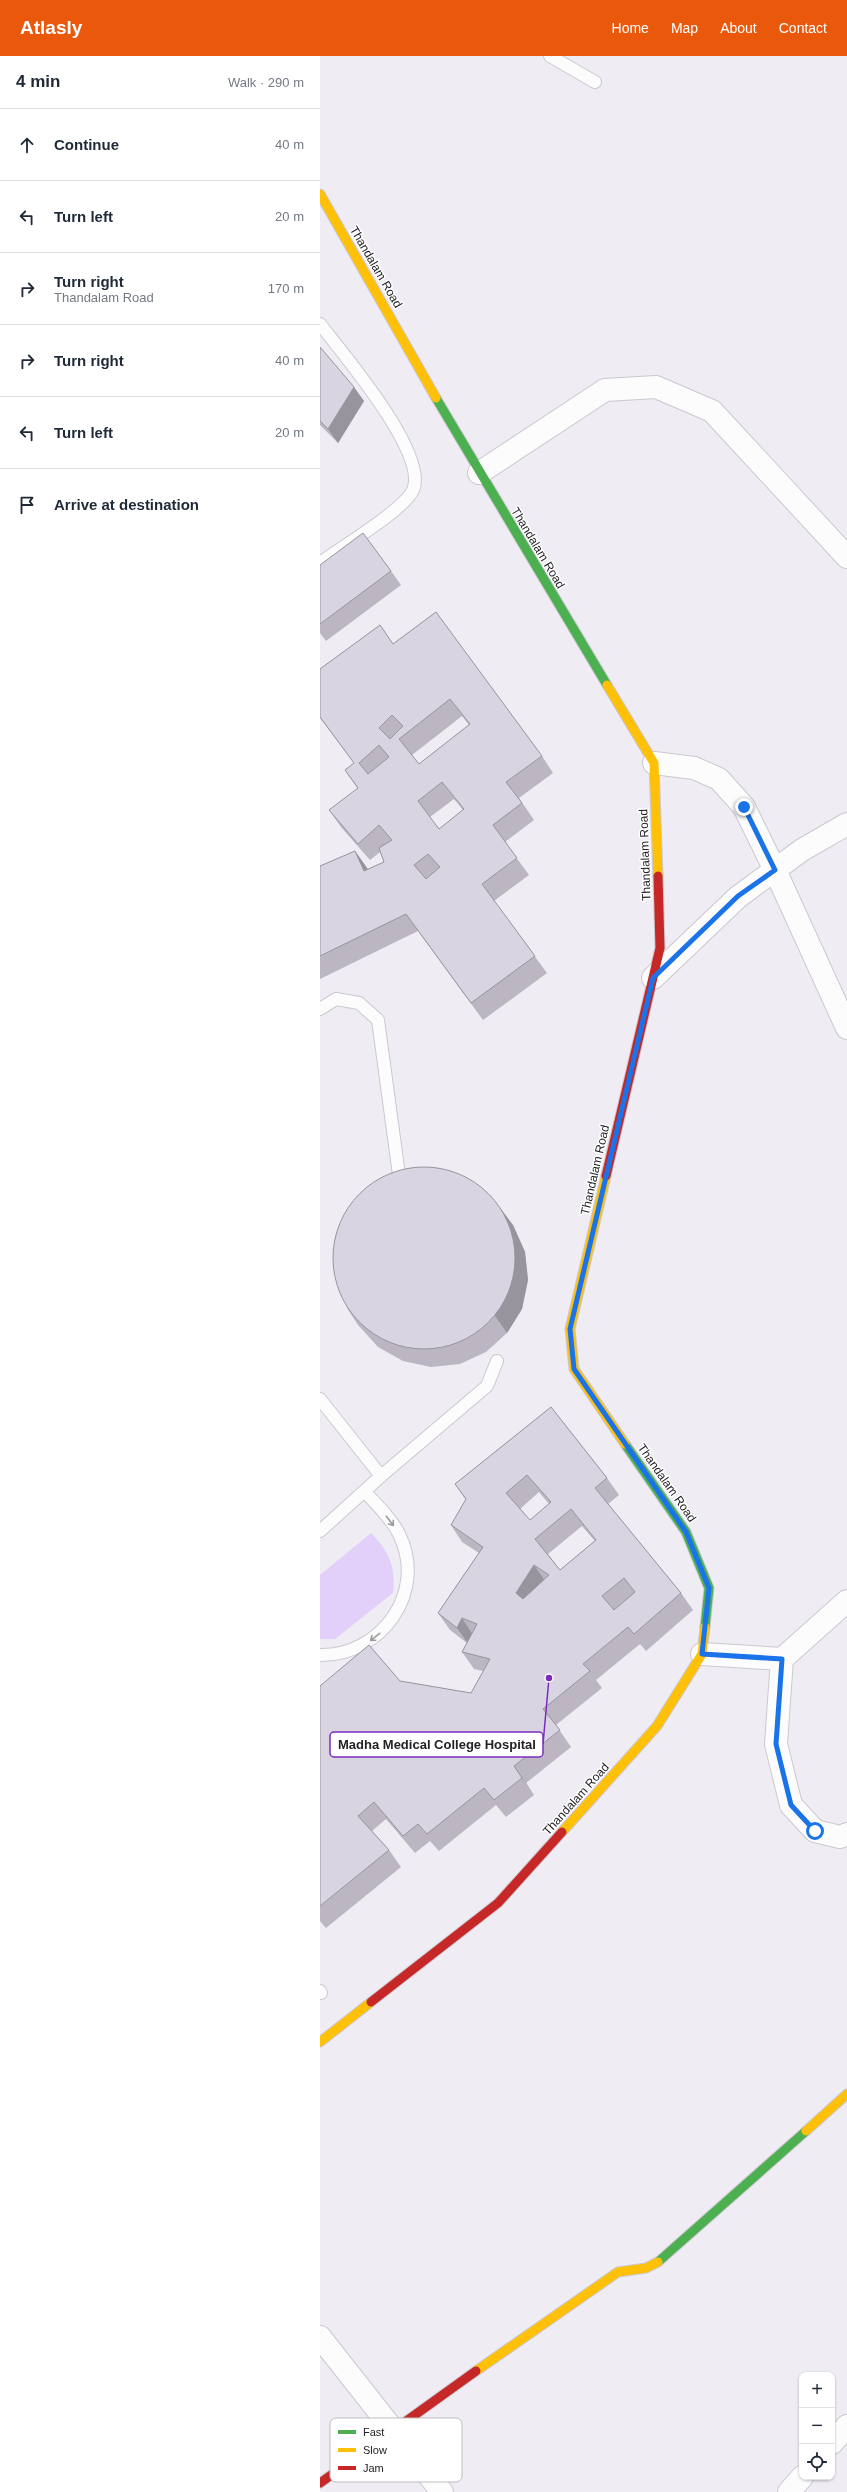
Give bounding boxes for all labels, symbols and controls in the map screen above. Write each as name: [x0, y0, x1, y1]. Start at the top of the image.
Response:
text: Atlasly: [20, 17, 82, 38]
text: Home: [612, 20, 649, 36]
text: Map: [671, 20, 698, 36]
text: About: [720, 20, 757, 36]
text: Contact: [779, 20, 827, 36]
text: 4 min: [16, 72, 60, 91]
text: Walk · 290 m: [228, 75, 304, 90]
icon: ahead: [16, 134, 38, 156]
text: Continue: [54, 136, 119, 153]
text: 40 m: [275, 137, 304, 152]
icon: left: [16, 206, 38, 228]
text: Turn left: [54, 208, 113, 225]
text: 20 m: [275, 209, 304, 224]
street label: Thandalam Road: [347, 224, 405, 310]
text: Turn right: [54, 273, 124, 290]
icon: right: [16, 278, 38, 300]
text: 170 m: [268, 281, 304, 296]
text: Thandalam Road: [54, 290, 154, 305]
icon: right: [16, 350, 38, 372]
text: Turn right: [54, 352, 124, 369]
text: 40 m: [275, 353, 304, 368]
icon: left: [16, 422, 38, 444]
text: Turn left: [54, 424, 113, 441]
text: 20 m: [275, 425, 304, 440]
icon: arrive: [16, 494, 38, 516]
text: Arrive at destination: [54, 496, 199, 513]
street label: Thandalam Road: [508, 505, 568, 591]
route end: [735, 798, 753, 816]
street label: Thandalam Road: [636, 809, 654, 901]
street label: Thandalam Road: [578, 1124, 612, 1216]
street label: Thandalam Road: [635, 1441, 699, 1525]
one-way arrow: [386, 1516, 394, 1527]
one-way arrow: [370, 1633, 381, 1641]
callout: Madha Medical College Hospital: [330, 1732, 543, 1757]
text: Madha Medical College Hospital: [338, 1737, 536, 1752]
street label: Thandalam Road: [540, 1760, 612, 1838]
route start: [806, 1822, 824, 1840]
map controls: [799, 2372, 835, 2480]
button: +: [799, 2372, 835, 2408]
button: −: [799, 2408, 835, 2444]
legend: [330, 2418, 462, 2482]
text: Fast: [363, 2426, 384, 2438]
text: Slow: [363, 2444, 387, 2456]
button: locate: [799, 2444, 835, 2480]
text: Jam: [363, 2462, 384, 2474]

